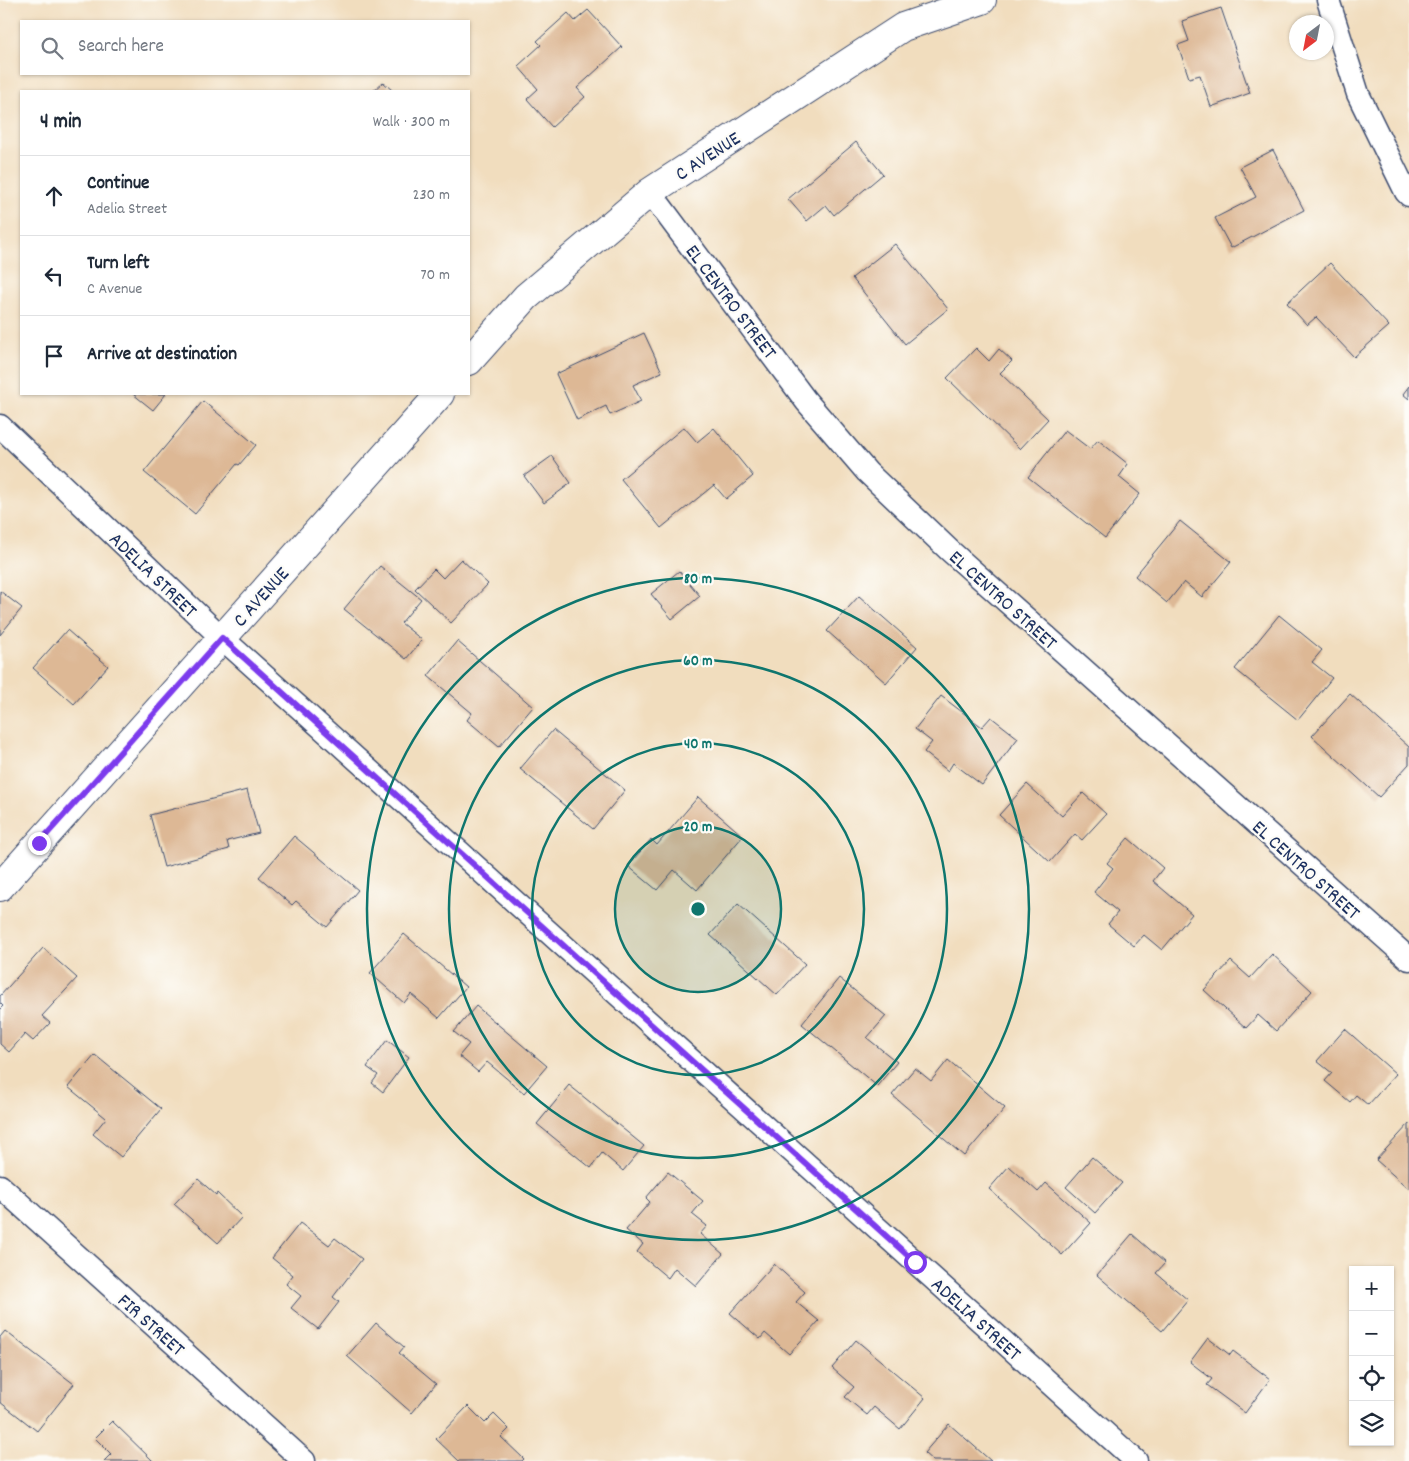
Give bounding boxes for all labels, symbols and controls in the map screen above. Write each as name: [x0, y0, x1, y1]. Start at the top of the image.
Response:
north arrow: [1289, 15, 1334, 60]
search box: [20, 20, 470, 75]
icon: search: [38, 34, 66, 62]
text: Search here: [78, 34, 164, 61]
text: 4 min: [40, 108, 82, 138]
text: Walk · 300 m: [373, 111, 450, 134]
street label: C AVENUE: [671, 126, 747, 189]
text: Continue: [87, 171, 149, 198]
icon: ahead: [40, 182, 68, 210]
text: 230 m: [413, 184, 450, 207]
text: Adelia Street: [87, 198, 167, 221]
street label: EL CENTRO STREET: [677, 240, 782, 366]
text: Turn left: [87, 251, 150, 278]
icon: left: [40, 262, 68, 290]
text: 70 m: [420, 264, 450, 287]
text: C Avenue: [87, 278, 142, 301]
icon: arrive: [40, 342, 68, 370]
text: Arrive at destination: [87, 342, 237, 369]
street label: ADELIA STREET: [102, 527, 202, 625]
street label: EL CENTRO STREET: [942, 545, 1062, 658]
street label: C AVENUE: [228, 562, 297, 634]
text: 80 m: [684, 569, 712, 591]
text: 60 m: [683, 651, 713, 673]
text: 40 m: [684, 734, 712, 756]
street label: EL CENTRO STREET: [1245, 815, 1365, 928]
text: 20 m: [684, 817, 712, 839]
route end: [28, 832, 51, 855]
centre of rings: [689, 900, 707, 918]
route start: [904, 1251, 927, 1274]
map controls: [1349, 1266, 1394, 1446]
button: +: [1349, 1266, 1394, 1311]
street label: ADELIA STREET: [924, 1272, 1026, 1368]
street label: FIR STREET: [110, 1288, 190, 1364]
button: −: [1349, 1311, 1394, 1356]
button: locate: [1349, 1356, 1394, 1401]
button: layers: [1349, 1401, 1394, 1446]

